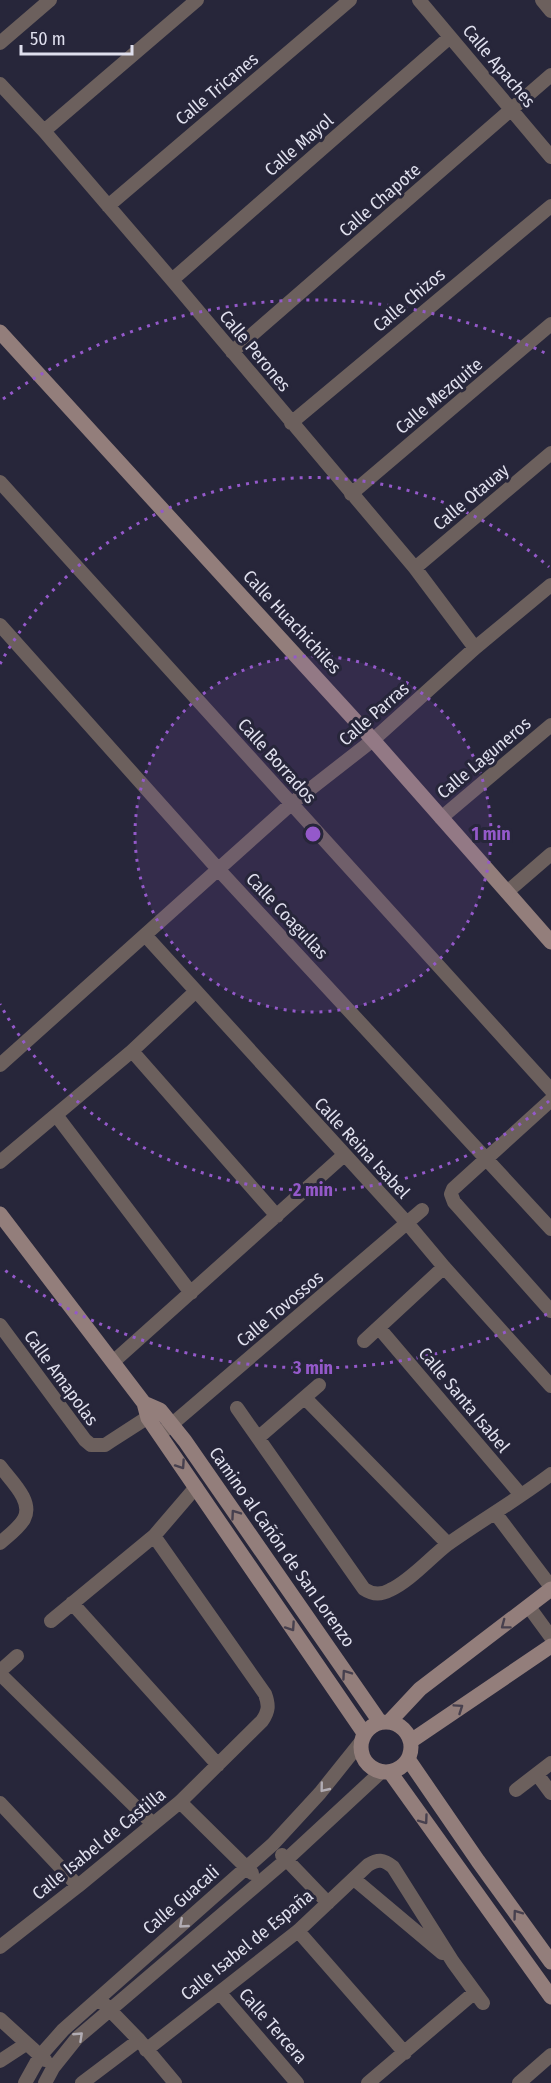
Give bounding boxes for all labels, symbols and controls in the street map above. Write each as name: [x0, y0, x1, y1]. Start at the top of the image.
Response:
scale bar: [21, 18, 132, 56]
street label: Calle Apaches: [458, 20, 540, 112]
text: 50 m: [30, 28, 66, 50]
street label: Calle Tricanes: [171, 48, 263, 130]
street label: Calle Mayol: [260, 109, 338, 181]
street label: Calle Chapote: [335, 159, 425, 241]
street label: Calle Chizos: [369, 263, 450, 336]
street label: Calle Perones: [215, 306, 296, 396]
street label: Calle Mezquite: [391, 353, 487, 439]
street label: Calle Otauay: [429, 459, 513, 535]
street label: Calle Huachichiles: [238, 566, 346, 679]
street label: Calle Parras: [334, 677, 414, 750]
street label: Calle Laguneros: [433, 712, 536, 804]
street label: Calle Borrados: [233, 714, 321, 808]
text: 1 min: [471, 823, 511, 845]
centre of rings: [303, 824, 323, 844]
street label: Calle Coagullas: [241, 868, 333, 964]
street label: Calle Reina Isabel: [310, 1093, 415, 1203]
text: 2 min: [292, 1179, 333, 1201]
street label: Calle Tovossos: [232, 1266, 328, 1352]
street label: Calle Amapolas: [19, 1326, 103, 1430]
street label: Calle Santa Isabel: [414, 1343, 515, 1457]
text: 3 min: [292, 1357, 333, 1379]
street label: Camino al Cañón de San Lorenzo: [204, 1443, 360, 1651]
one-way arrow: [174, 1459, 185, 1470]
one-way arrow: [231, 1509, 242, 1520]
one-way arrow: [500, 1618, 511, 1629]
one-way arrow: [284, 1620, 295, 1631]
one-way arrow: [342, 1669, 353, 1680]
one-way arrow: [452, 1704, 463, 1715]
one-way arrow: [320, 1782, 331, 1793]
street label: Calle Isabel de Castilla: [28, 1783, 170, 1905]
one-way arrow: [417, 1813, 428, 1824]
street label: Calle Guacali: [138, 1861, 224, 1939]
street label: Calle Isabel de España: [176, 1885, 318, 2005]
one-way arrow: [513, 1910, 524, 1921]
one-way arrow: [179, 1916, 190, 1927]
street label: Calle Tercera: [234, 1984, 312, 2068]
one-way arrow: [73, 2032, 83, 2043]

